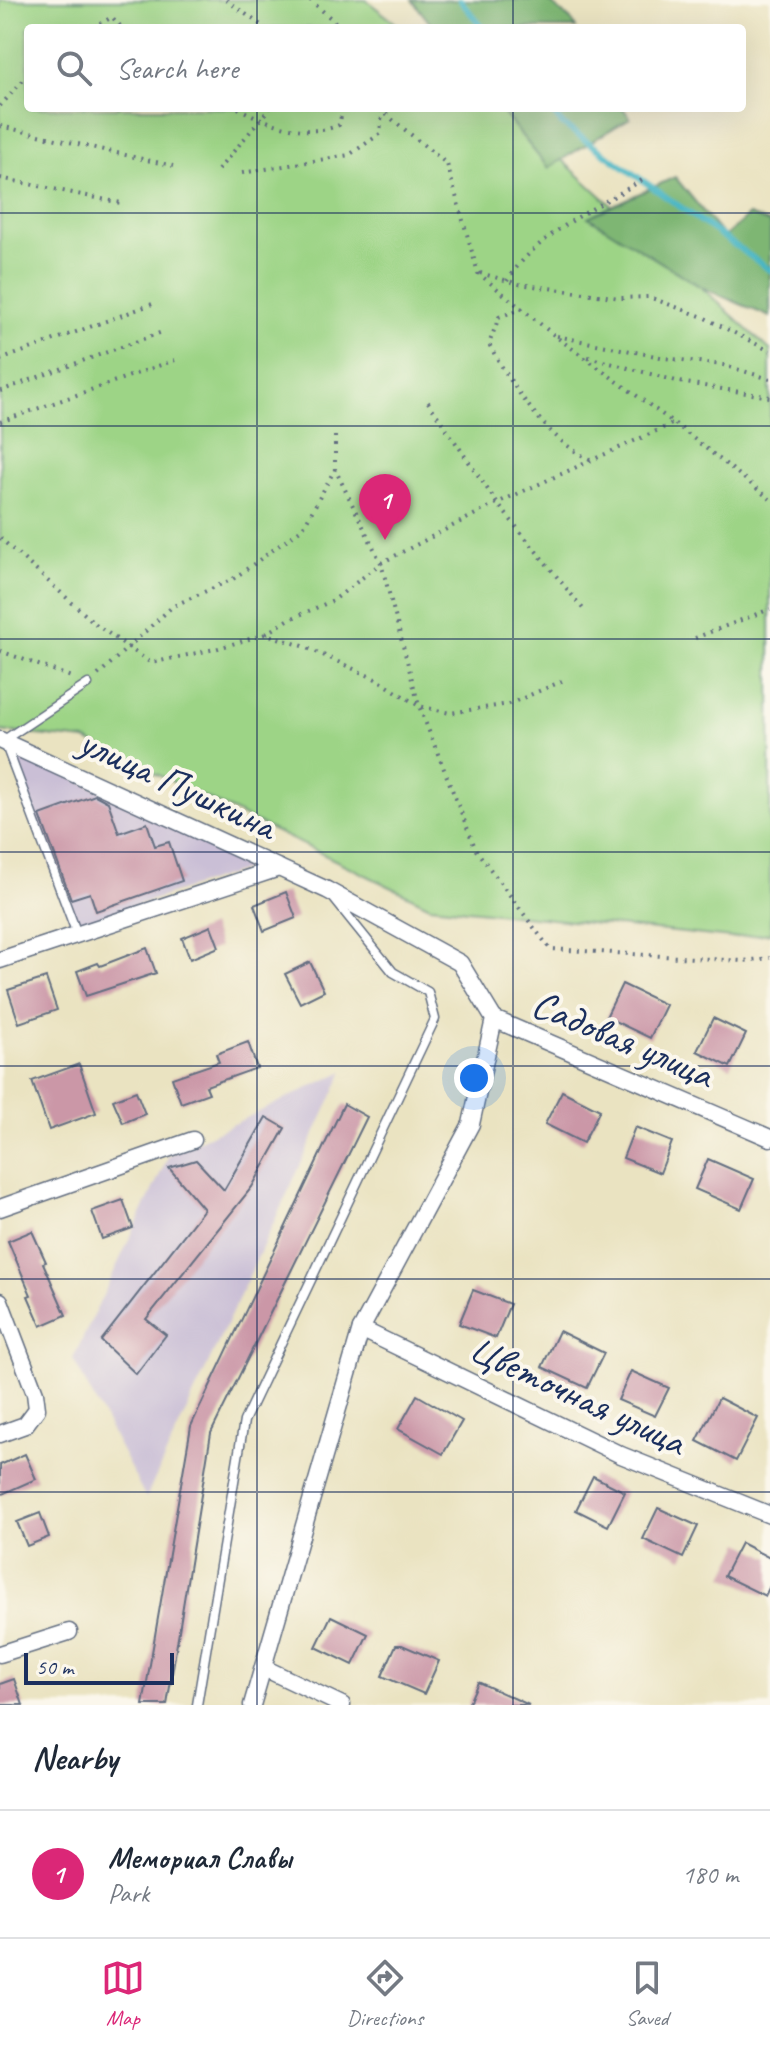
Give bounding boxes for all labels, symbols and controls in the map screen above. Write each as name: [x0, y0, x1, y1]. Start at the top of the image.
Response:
search box: [24, 24, 746, 112]
icon: search: [52, 46, 96, 90]
text: Search here: [116, 49, 238, 87]
pin: 1: [359, 474, 411, 540]
street label: улица Пушкина: [70, 716, 287, 853]
street label: Садовая улица: [525, 978, 723, 1100]
your location: [454, 1058, 494, 1098]
street label: Цветочная улица: [462, 1323, 696, 1468]
scale bar: [24, 1649, 174, 1685]
text: 50 m: [36, 1653, 73, 1681]
text: Nearby: [32, 1736, 118, 1779]
text: Мемориал Славы: [108, 1839, 292, 1877]
text: 1: [52, 1858, 64, 1891]
text: 180 m: [682, 1858, 738, 1891]
text: Park: [108, 1877, 149, 1910]
tab: Map: [101, 1956, 145, 2032]
tab: Directions: [347, 1956, 423, 2032]
tab: Saved: [625, 1956, 669, 2032]

